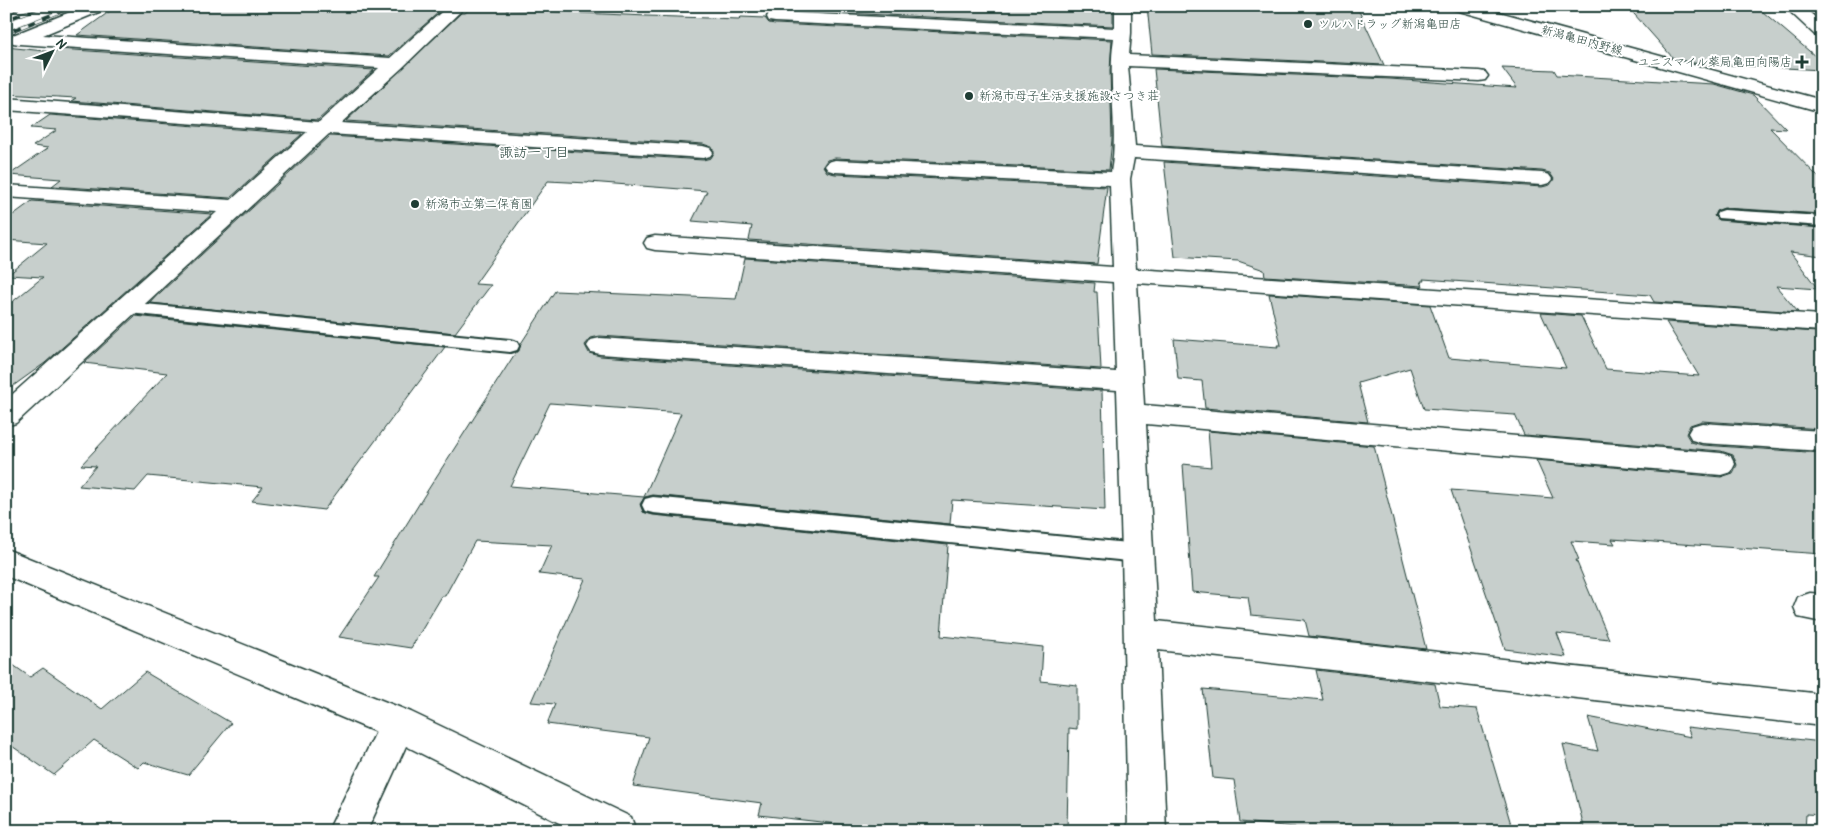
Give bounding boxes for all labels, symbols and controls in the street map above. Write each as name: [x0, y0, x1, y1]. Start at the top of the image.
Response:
place label: ツルハドラッグ新潟亀田店: [1318, 15, 1462, 32]
marker: ツルハドラッグ新潟亀田店: [1302, 18, 1314, 30]
street label: 新潟亀田内野線: [1539, 20, 1625, 59]
north arrow: [28, 28, 78, 78]
text: N: [52, 34, 72, 52]
place label: ユニスマイル薬局亀田向陽店: [1637, 53, 1792, 70]
marker: ユニスマイル薬局亀田向陽店: [1796, 56, 1808, 68]
place label: 新潟市母子生活支援施設さつき荘: [979, 87, 1159, 104]
marker: 新潟市母子生活支援施設さつき荘: [963, 90, 975, 102]
district label: 諏訪一丁目: [499, 142, 569, 161]
place label: 新潟市立第二保育園: [425, 195, 533, 212]
marker: 新潟市立第二保育園: [409, 198, 421, 210]

